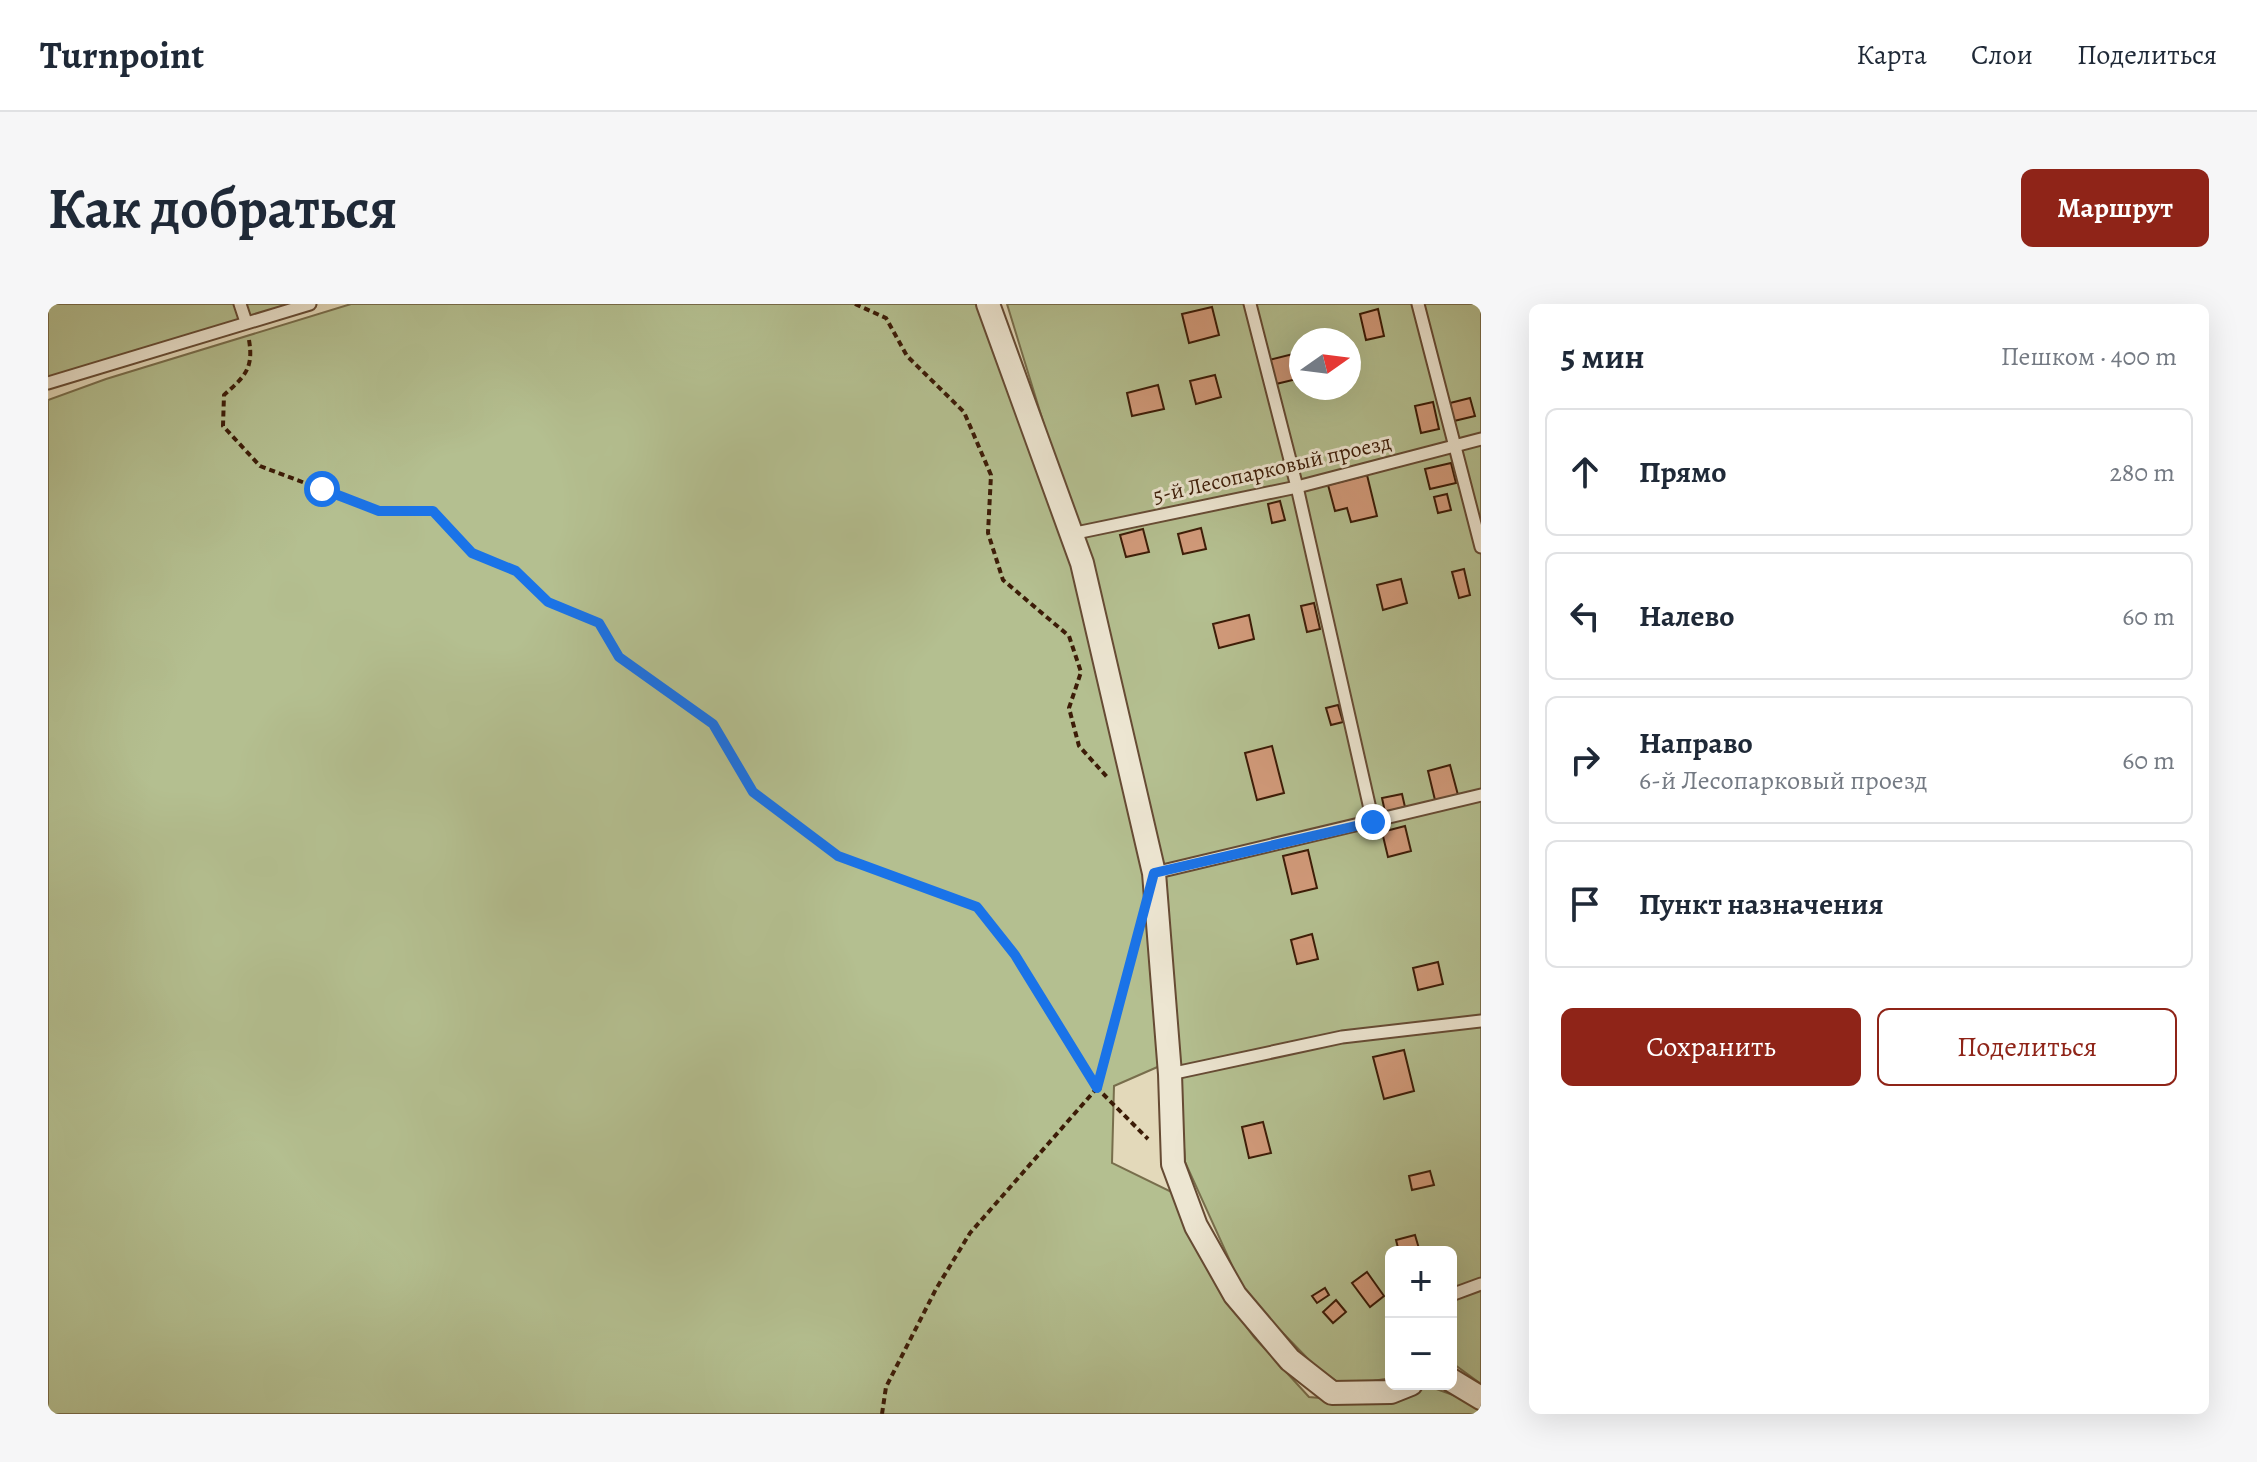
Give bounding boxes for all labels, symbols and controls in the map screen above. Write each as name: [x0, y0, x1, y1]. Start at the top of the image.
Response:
text: Turnpoint: [40, 29, 204, 81]
text: Карта: [1856, 36, 1927, 74]
text: Слои: [1971, 36, 2033, 74]
text: Поделиться: [2077, 36, 2217, 74]
button: Маршрут: [2021, 169, 2209, 247]
text: Как добраться: [48, 170, 397, 246]
north arrow: [1289, 328, 1361, 400]
text: 5 мин: [1561, 333, 1645, 380]
text: Пешком · 400 m: [2001, 339, 2177, 374]
street label: 5-й Лесопарковый проезд: [1150, 427, 1394, 511]
icon: ahead: [1563, 450, 1607, 494]
text: Прямо: [1639, 452, 1726, 492]
text: 280 m: [2109, 455, 2175, 490]
route start: [304, 471, 340, 507]
icon: left: [1563, 594, 1607, 638]
text: Налево: [1639, 596, 1734, 636]
text: 60 m: [2122, 599, 2175, 634]
text: Направо: [1639, 723, 1753, 763]
icon: right: [1563, 738, 1607, 782]
text: 60 m: [2122, 743, 2175, 778]
text: 6-й Лесопарковый проезд: [1639, 763, 1928, 798]
route end: [1355, 804, 1391, 840]
icon: arrive: [1563, 882, 1607, 926]
text: Пункт назначения: [1639, 884, 1884, 924]
button: Сохранить: [1561, 1008, 1861, 1086]
button: Поделиться: [1877, 1008, 2177, 1086]
map controls: [1385, 1246, 1457, 1390]
button: +: [1385, 1246, 1457, 1318]
button: −: [1385, 1318, 1457, 1390]

